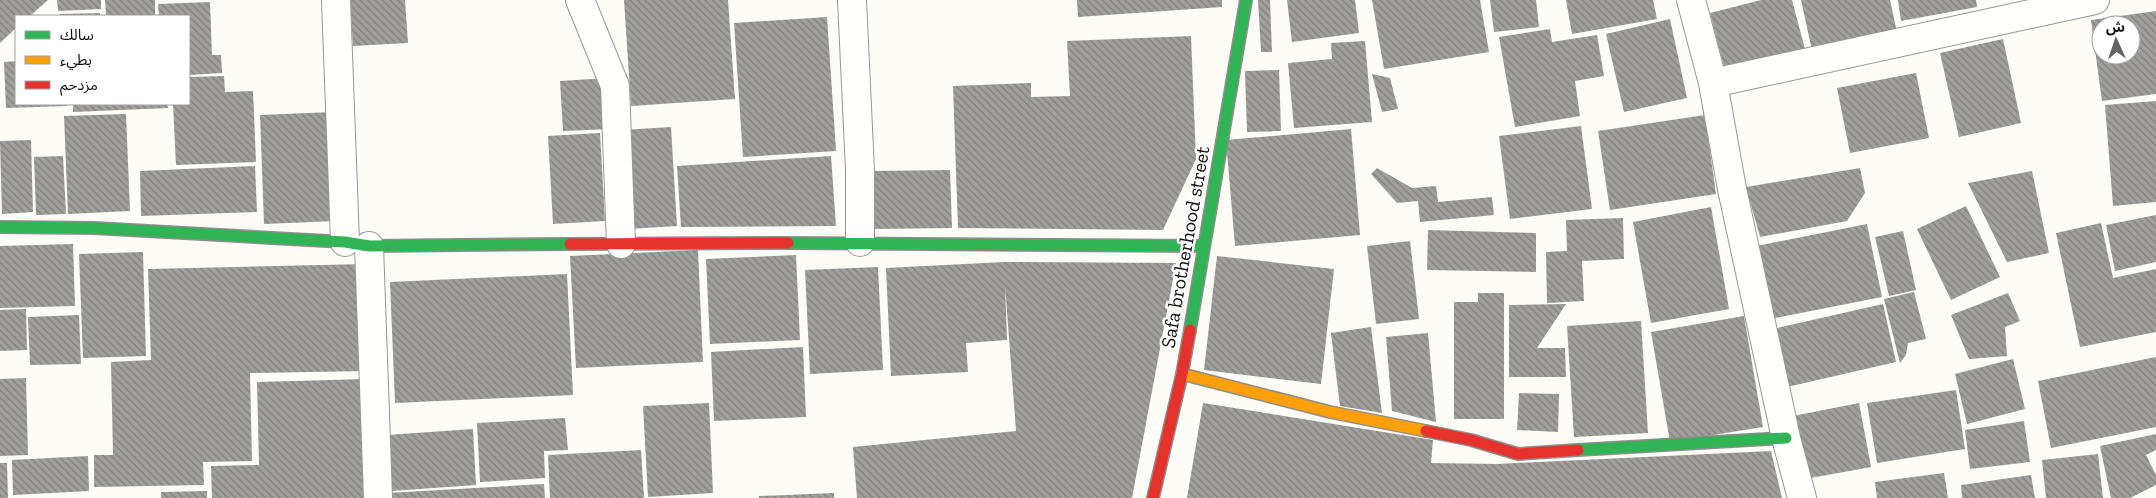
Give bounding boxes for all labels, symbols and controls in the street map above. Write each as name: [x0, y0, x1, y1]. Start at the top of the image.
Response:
legend: [15, 15, 190, 105]
north arrow: [2091, 15, 2141, 65]
text: ش: [2105, 19, 2125, 37]
text: سالك: [60, 26, 94, 44]
text: بطيء: [60, 51, 92, 71]
text: مزدحم: [60, 76, 98, 96]
street label: Safa brotherhood street: [1155, 144, 1215, 350]

